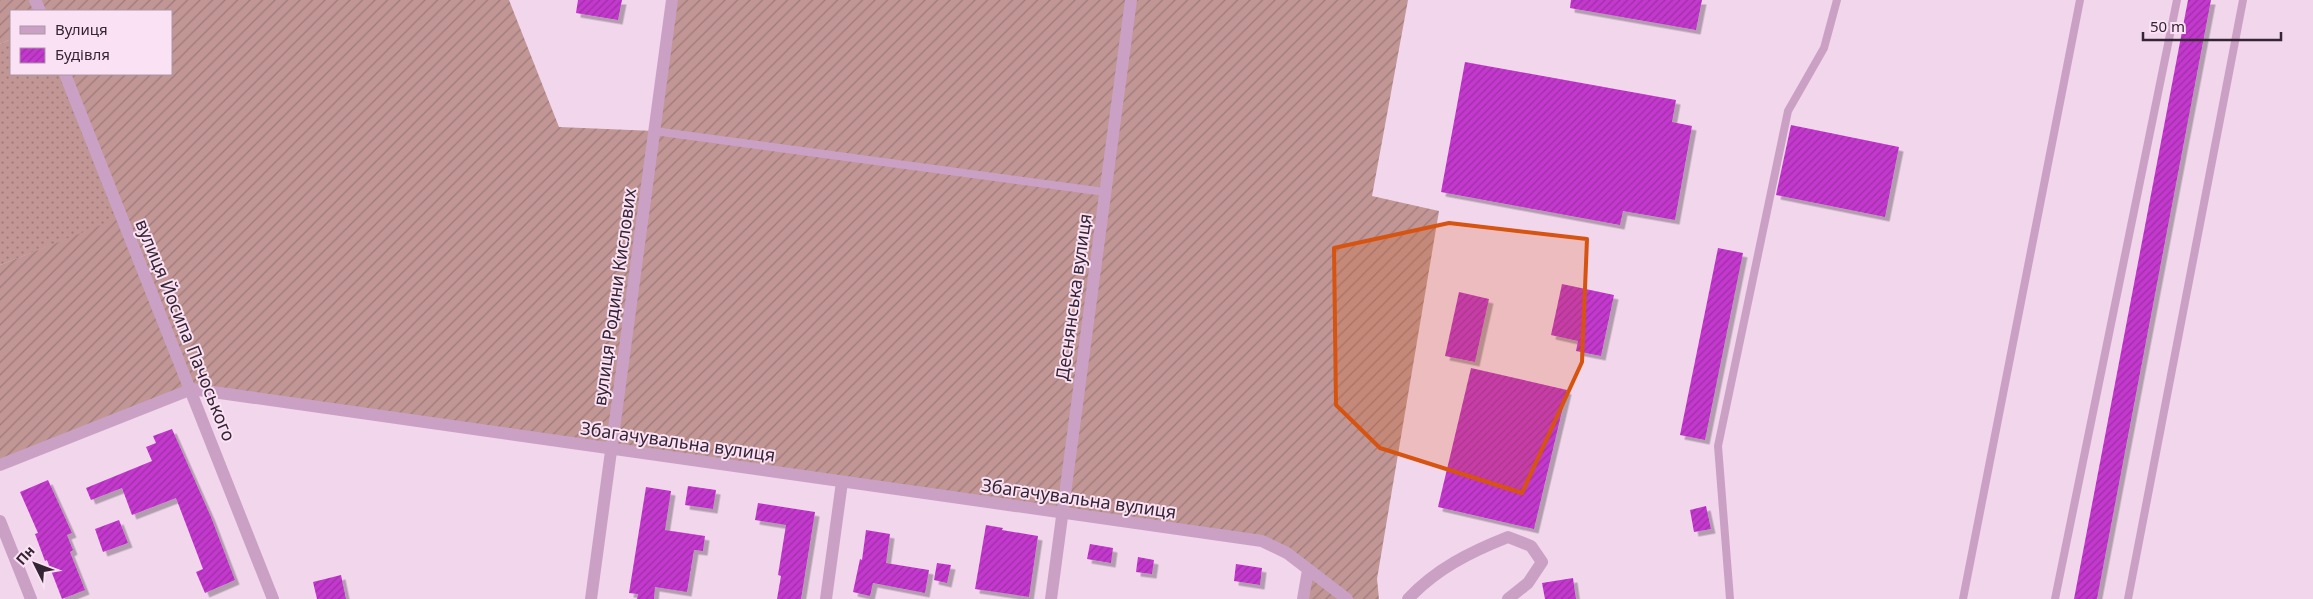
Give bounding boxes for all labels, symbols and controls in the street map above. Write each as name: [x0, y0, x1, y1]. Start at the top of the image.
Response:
legend: [10, 10, 172, 75]
scale bar: [2143, 10, 2280, 42]
text: 50 m: [2150, 16, 2185, 36]
text: Вулиця: [55, 19, 108, 39]
text: Будівля: [55, 44, 110, 64]
street label: вулиця Родини Кислових: [587, 186, 641, 407]
street label: Деснянська вулиця: [1049, 212, 1097, 382]
street label: вулиця Йосипа Пачоського: [130, 215, 242, 445]
street label: Збагачувальна вулиця: [579, 415, 777, 467]
street label: Збагачувальна вулиця: [980, 472, 1178, 524]
north arrow: [10, 539, 60, 589]
text: Пн: [11, 541, 39, 569]

